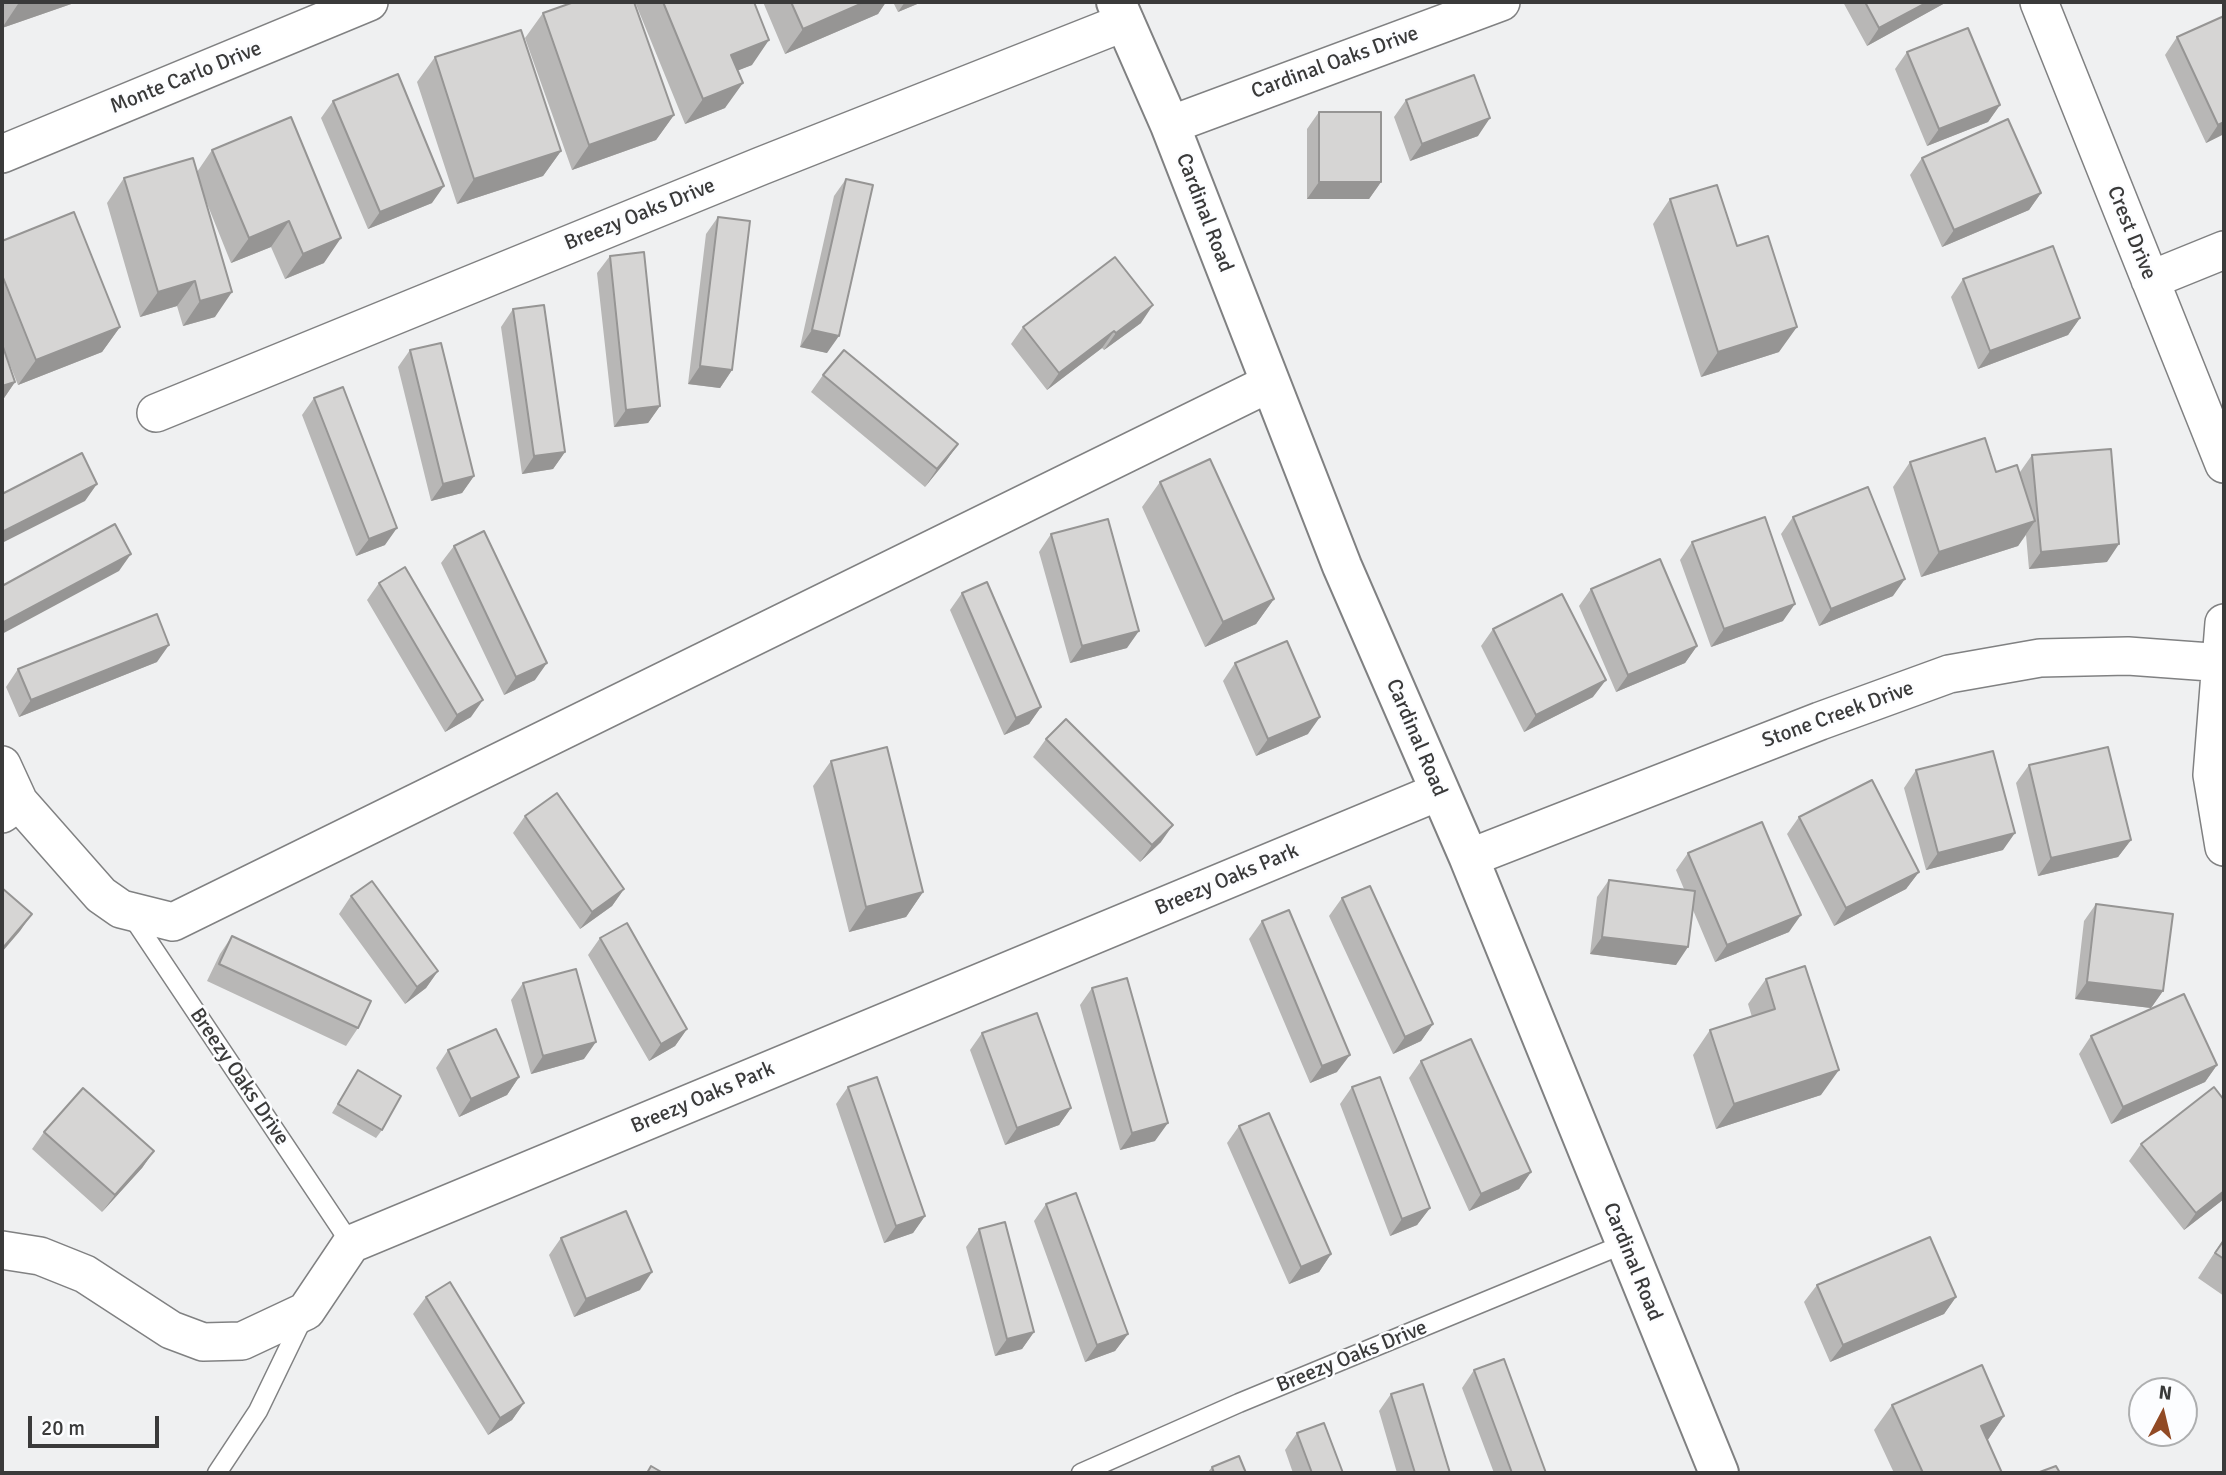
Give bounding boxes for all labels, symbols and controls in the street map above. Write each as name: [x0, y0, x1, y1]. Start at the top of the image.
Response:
street label: Cardinal Oaks Drive: [1248, 21, 1422, 105]
street label: Monte Carlo Drive: [107, 36, 265, 120]
street label: Cardinal Road: [1170, 150, 1238, 276]
street label: Breezy Oaks Drive: [561, 173, 719, 257]
street label: Crest Drive: [2101, 183, 2161, 283]
street label: Cardinal Road: [1380, 675, 1452, 801]
street label: Stone Creek Drive: [1759, 676, 1917, 754]
street label: Breezy Oaks Park: [1151, 838, 1303, 922]
street label: Breezy Oaks Drive: [184, 1004, 294, 1150]
street label: Breezy Oaks Park: [627, 1056, 779, 1140]
street label: Cardinal Road: [1597, 1199, 1667, 1325]
street label: Breezy Oaks Drive: [1273, 1315, 1431, 1399]
north arrow: [2128, 1377, 2198, 1447]
text: N: [2157, 1380, 2173, 1406]
scale bar: [32, 1402, 163, 1446]
text: 20 m: [41, 1415, 85, 1441]

